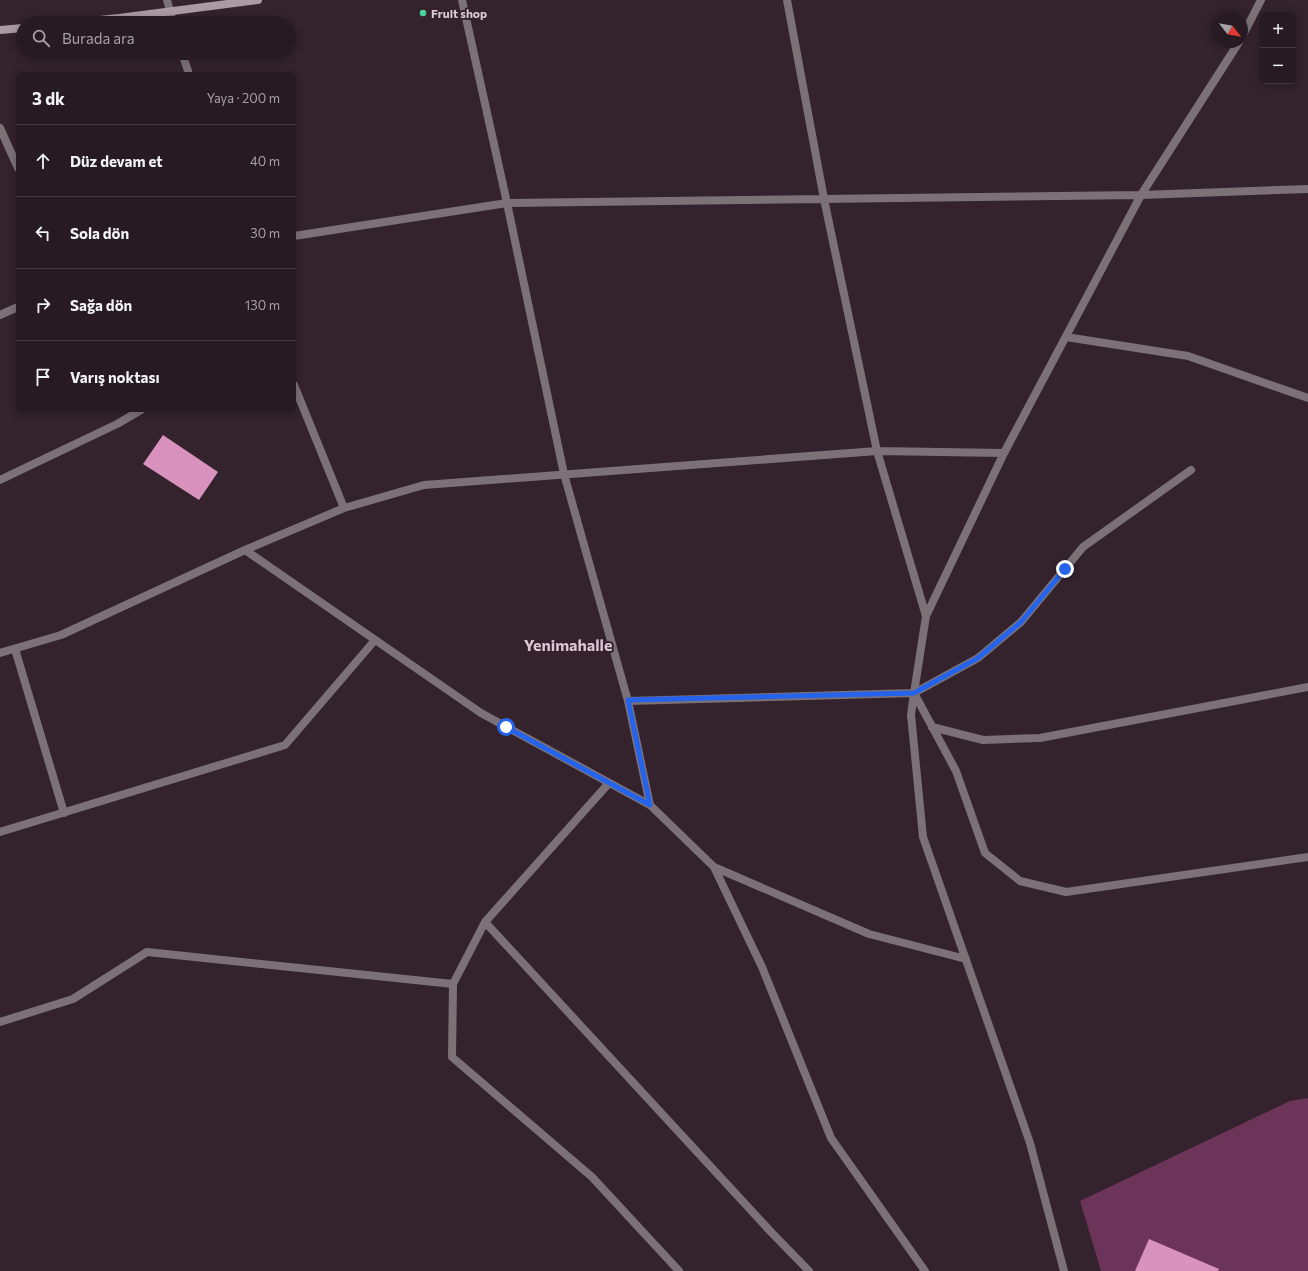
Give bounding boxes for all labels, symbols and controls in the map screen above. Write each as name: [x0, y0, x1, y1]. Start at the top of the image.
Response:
place label: Fruit shop: [431, 6, 487, 20]
marker: Fruit shop: [418, 8, 428, 18]
north arrow: [1212, 12, 1248, 48]
map controls: [1260, 12, 1296, 84]
button: +: [1260, 12, 1296, 48]
search box: [16, 16, 296, 60]
icon: search: [30, 27, 52, 49]
text: Burada ara: [62, 29, 135, 47]
button: −: [1260, 48, 1296, 84]
text: 3 dk: [32, 88, 65, 109]
text: Yaya · 200 m: [207, 90, 280, 106]
icon: ahead: [32, 150, 54, 172]
text: Düz devam et: [70, 152, 163, 170]
text: 40 m: [250, 153, 280, 169]
icon: left: [32, 222, 54, 244]
text: Sola dön: [70, 224, 129, 242]
text: 30 m: [250, 225, 280, 241]
icon: right: [32, 294, 54, 316]
text: Sağa dön: [70, 296, 132, 314]
text: 130 m: [245, 297, 280, 313]
icon: arrive: [32, 366, 54, 388]
text: Varış noktası: [70, 368, 160, 386]
route end: [1056, 560, 1074, 578]
district label: Yenimahalle: [524, 635, 612, 654]
route start: [497, 718, 515, 736]

